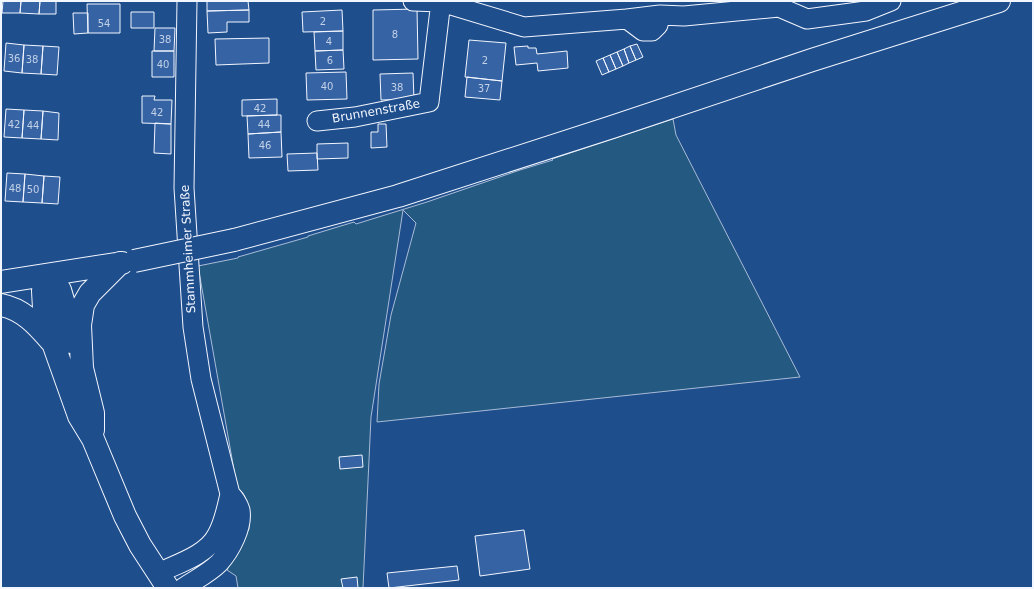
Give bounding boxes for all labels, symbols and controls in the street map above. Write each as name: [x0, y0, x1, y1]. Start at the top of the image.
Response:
house number: 2: [320, 16, 326, 27]
house number: 54: [98, 18, 110, 29]
house number: 8: [392, 29, 398, 40]
house number: 38: [159, 34, 171, 45]
house number: 4: [326, 36, 332, 47]
house number: 36: [8, 53, 20, 64]
house number: 38: [26, 54, 38, 65]
house number: 6: [327, 55, 333, 66]
house number: 2: [482, 55, 488, 66]
house number: 40: [157, 59, 169, 70]
house number: 40: [321, 81, 333, 92]
house number: 38: [391, 82, 403, 93]
house number: 37: [478, 83, 490, 94]
street label: Brunnenstraße: [331, 96, 421, 126]
house number: 42: [254, 103, 266, 114]
house number: 42: [151, 107, 163, 118]
house number: 42: [8, 119, 20, 130]
house number: 44: [258, 119, 270, 130]
house number: 44: [27, 120, 39, 131]
house number: 46: [259, 140, 271, 151]
house number: 48: [9, 183, 21, 194]
house number: 50: [27, 184, 39, 195]
street label: Stammheimer Straße: [178, 184, 198, 314]

